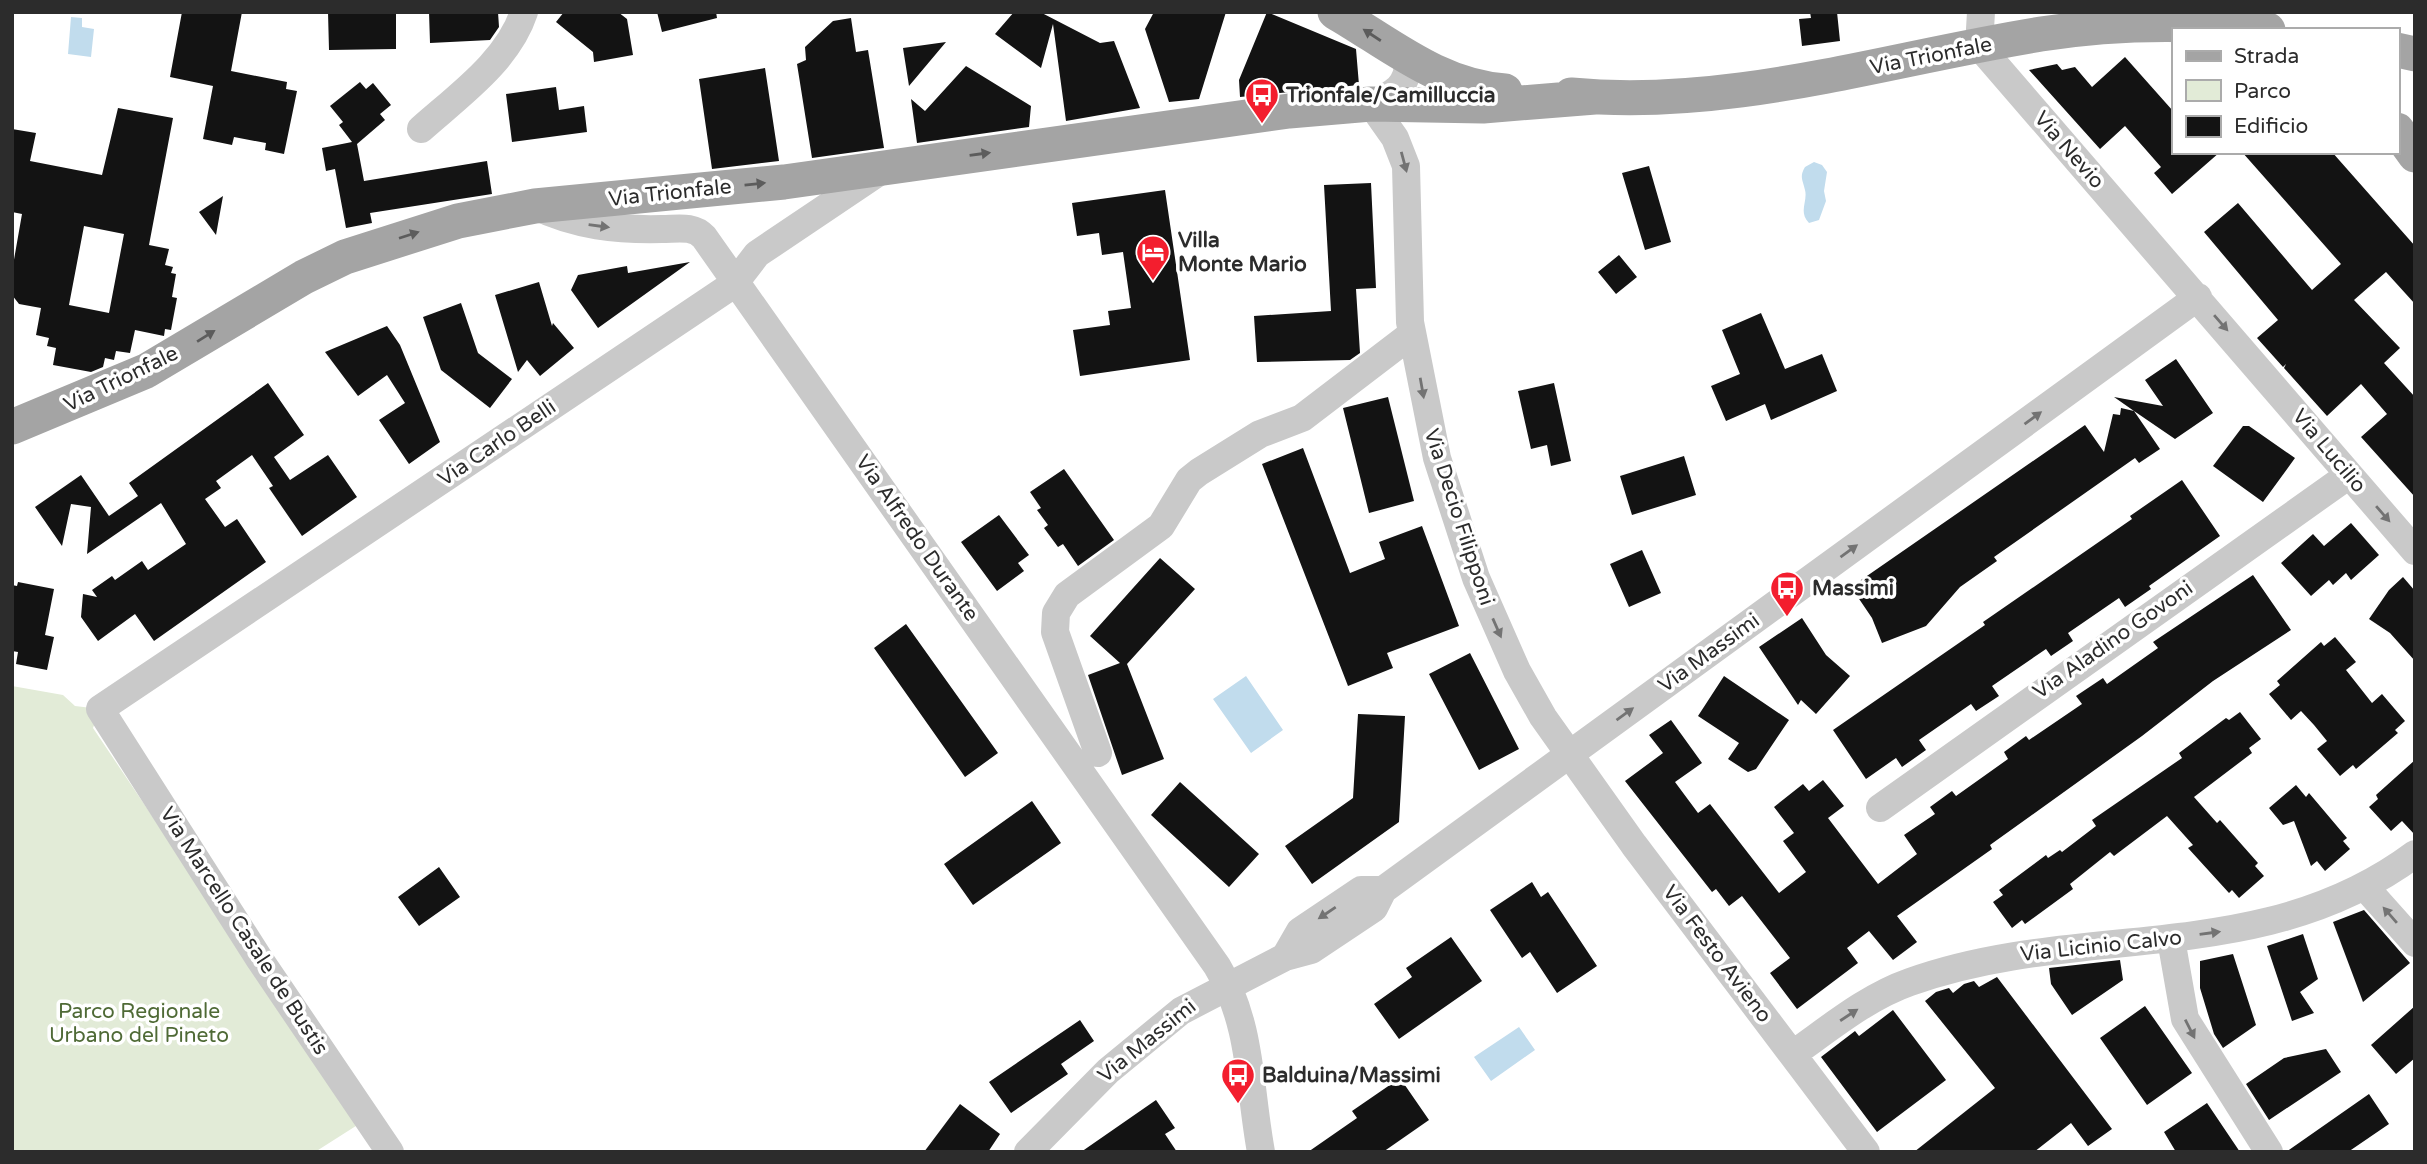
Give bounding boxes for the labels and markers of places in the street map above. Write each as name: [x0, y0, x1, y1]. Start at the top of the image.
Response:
bus stop icon: Trionfale/Camilluccia: [1243, 76, 1281, 125]
place label: Trionfale/Camilluccia: [1285, 83, 1495, 108]
place label: Villa Monte Mario: [1178, 228, 1307, 277]
hotel icon: Villa Monte Mario: [1134, 233, 1172, 282]
bus stop icon: Massimi: [1768, 569, 1806, 618]
place label: Massimi: [1812, 576, 1894, 601]
bus stop icon: Balduina/Massimi: [1219, 1056, 1257, 1105]
place label: Balduina/Massimi: [1262, 1063, 1441, 1088]

